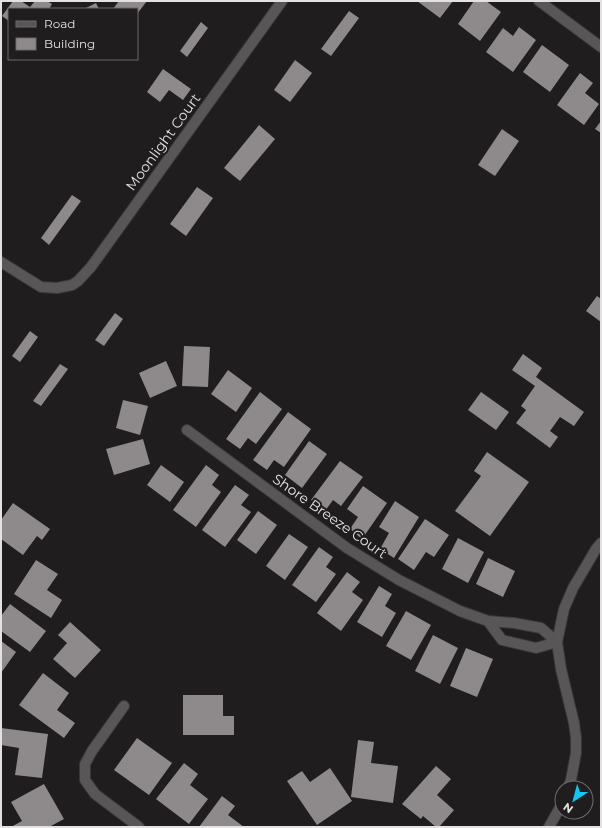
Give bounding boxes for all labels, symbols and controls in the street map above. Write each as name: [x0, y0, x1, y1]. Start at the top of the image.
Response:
legend: [8, 8, 138, 60]
text: Road: [44, 16, 75, 31]
text: Building: [44, 36, 95, 51]
street label: Moonlight Court: [122, 90, 204, 194]
street label: Shore Breeze Court: [269, 470, 391, 562]
north arrow: [554, 780, 594, 820]
text: N: [560, 800, 576, 816]

